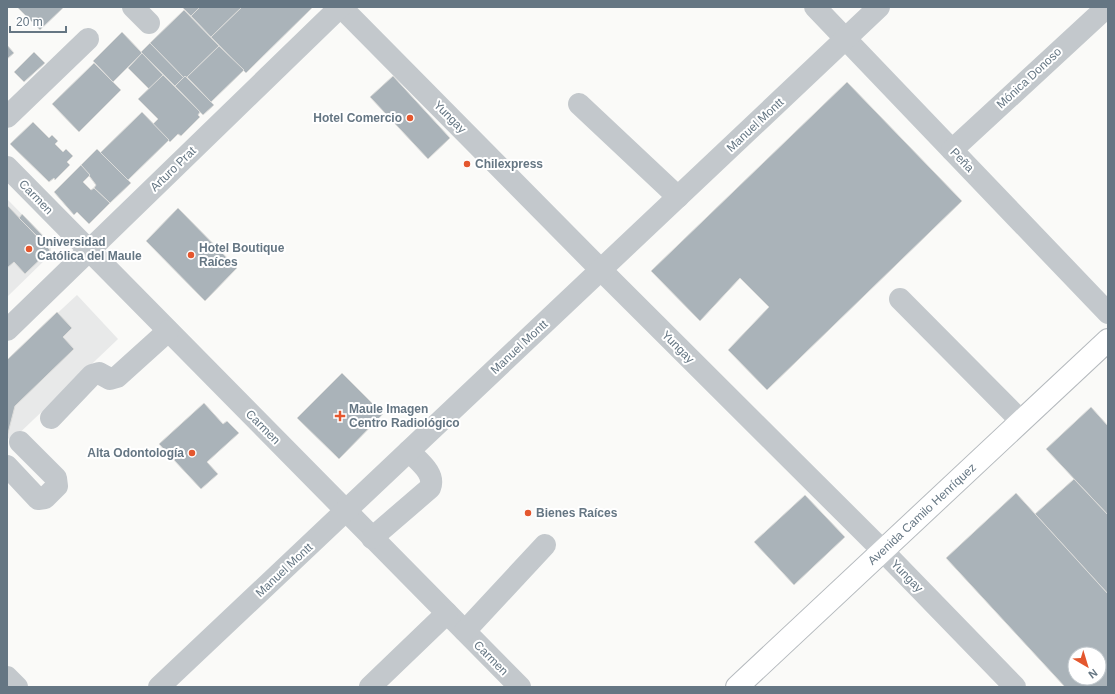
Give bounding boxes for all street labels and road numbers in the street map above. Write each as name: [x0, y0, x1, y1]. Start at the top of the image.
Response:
street label: Mónica Donoso: [994, 44, 1064, 112]
street label: Manuel Montt: [724, 95, 787, 155]
street label: Yungay: [431, 98, 469, 136]
street label: Arturo Prat: [147, 143, 199, 194]
street label: Peña: [947, 145, 977, 175]
street label: Carmen: [16, 177, 56, 217]
street label: Manuel Montt: [488, 317, 551, 377]
street label: Yungay: [659, 328, 697, 366]
street label: Carmen: [243, 407, 283, 447]
street label: Avenida Camilo Henríquez: [865, 460, 979, 568]
street label: Manuel Montt: [253, 540, 316, 600]
street label: Yungay: [888, 557, 926, 595]
street label: Carmen: [471, 638, 511, 678]

